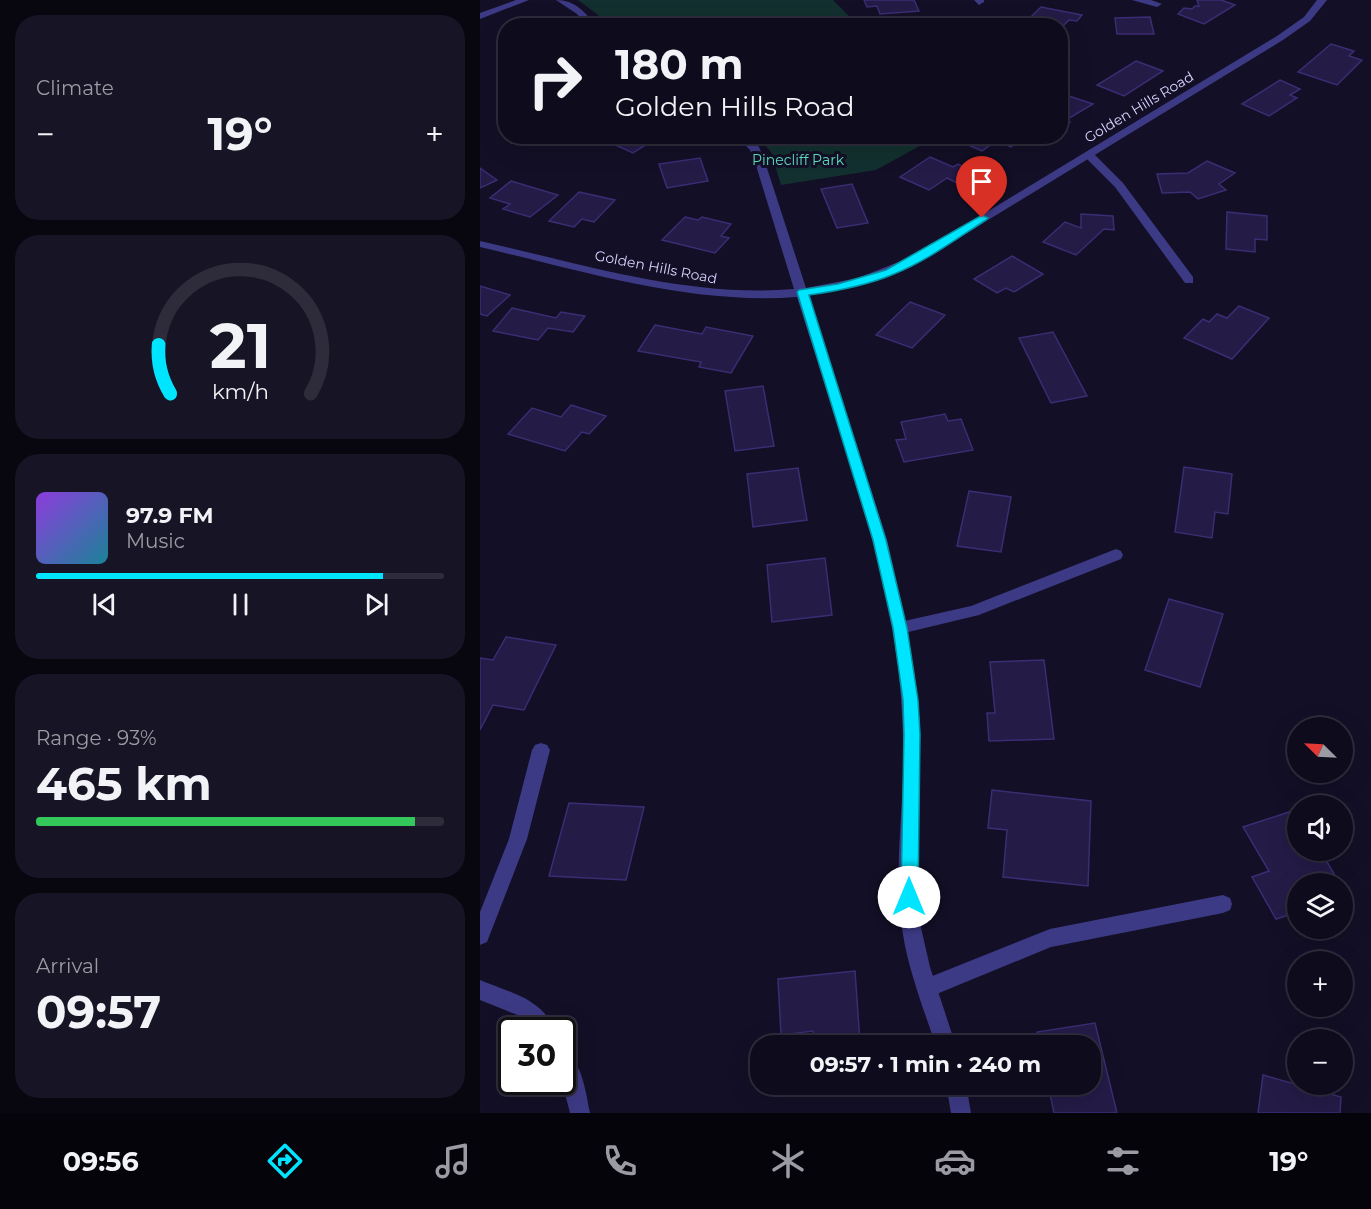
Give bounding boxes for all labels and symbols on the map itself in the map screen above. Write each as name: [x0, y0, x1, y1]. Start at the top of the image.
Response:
street label: Golden Hills Road: [1081, 67, 1197, 147]
park label: Pinecliff Park: [752, 151, 845, 169]
pin: [956, 156, 1007, 218]
street label: Golden Hills Road: [593, 246, 719, 288]
north arrow: [1287, 717, 1353, 783]
position arrow: [877, 865, 941, 929]
speed limit sign: 30: [498, 1017, 576, 1095]

